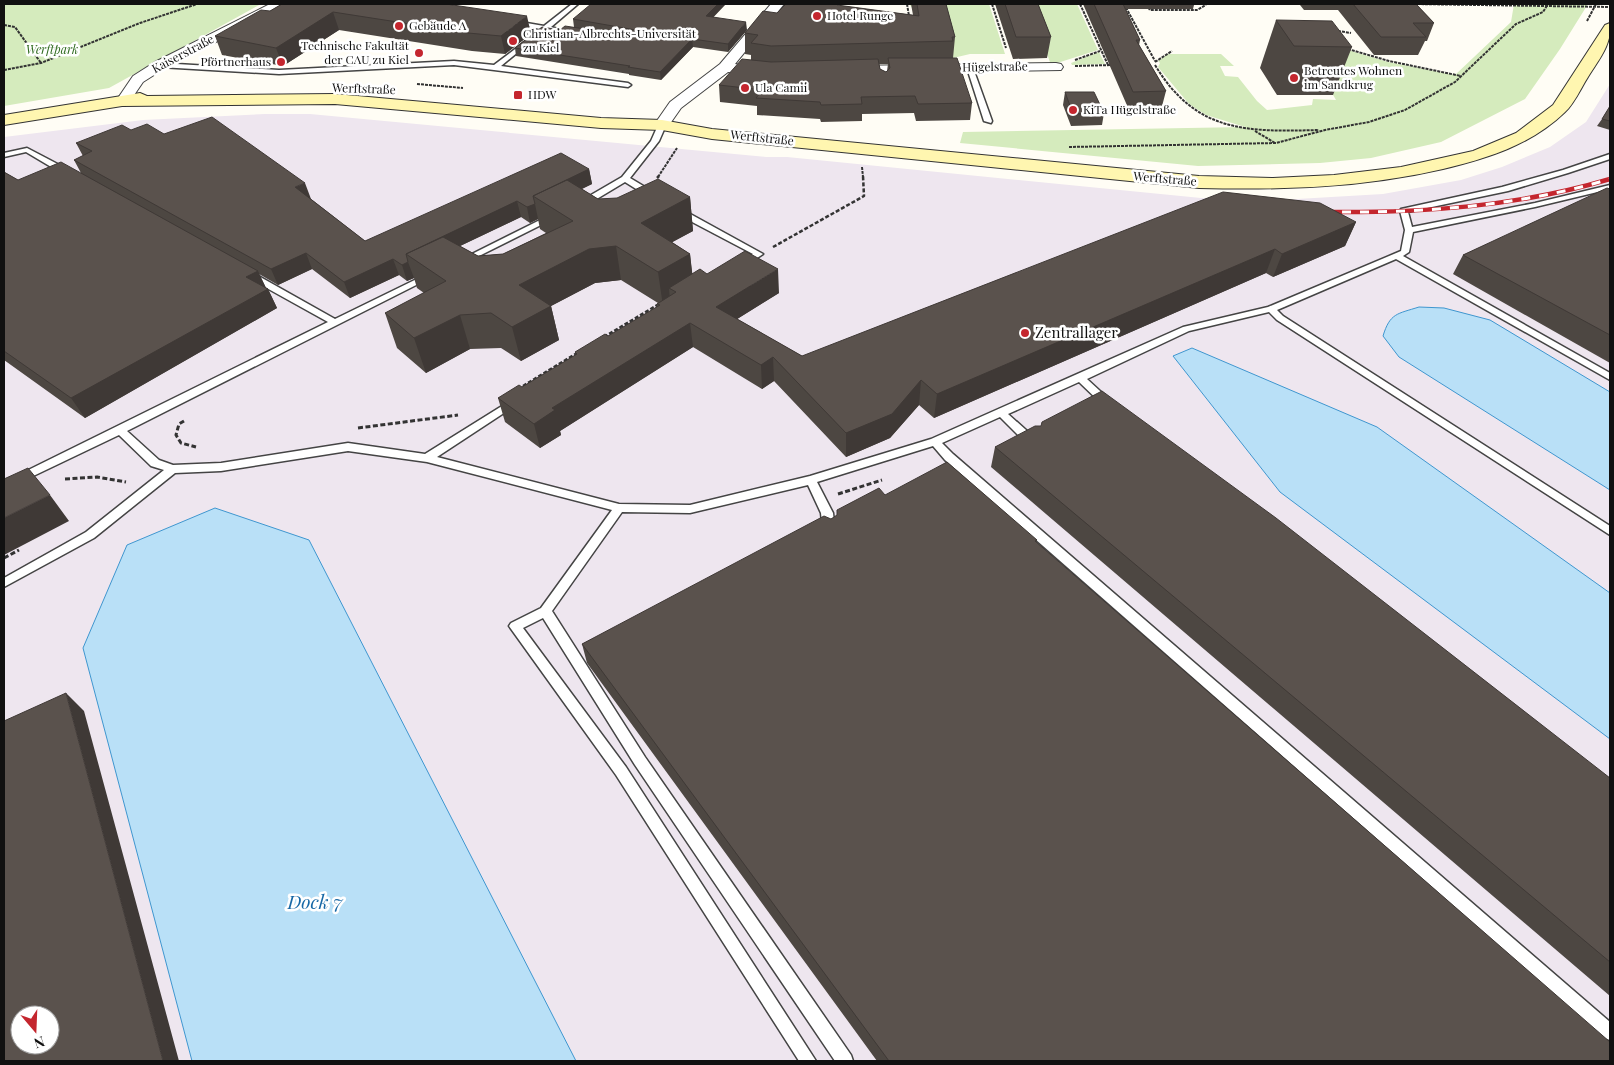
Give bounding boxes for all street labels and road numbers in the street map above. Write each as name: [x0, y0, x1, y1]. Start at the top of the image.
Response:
street label: Kaiserstraße: [149, 30, 216, 76]
street label: Hügelstraße: [962, 57, 1028, 75]
street label: Werftstraße: [331, 79, 396, 97]
street label: Werftstraße: [729, 126, 795, 148]
street label: Werftstraße: [1132, 167, 1197, 189]

